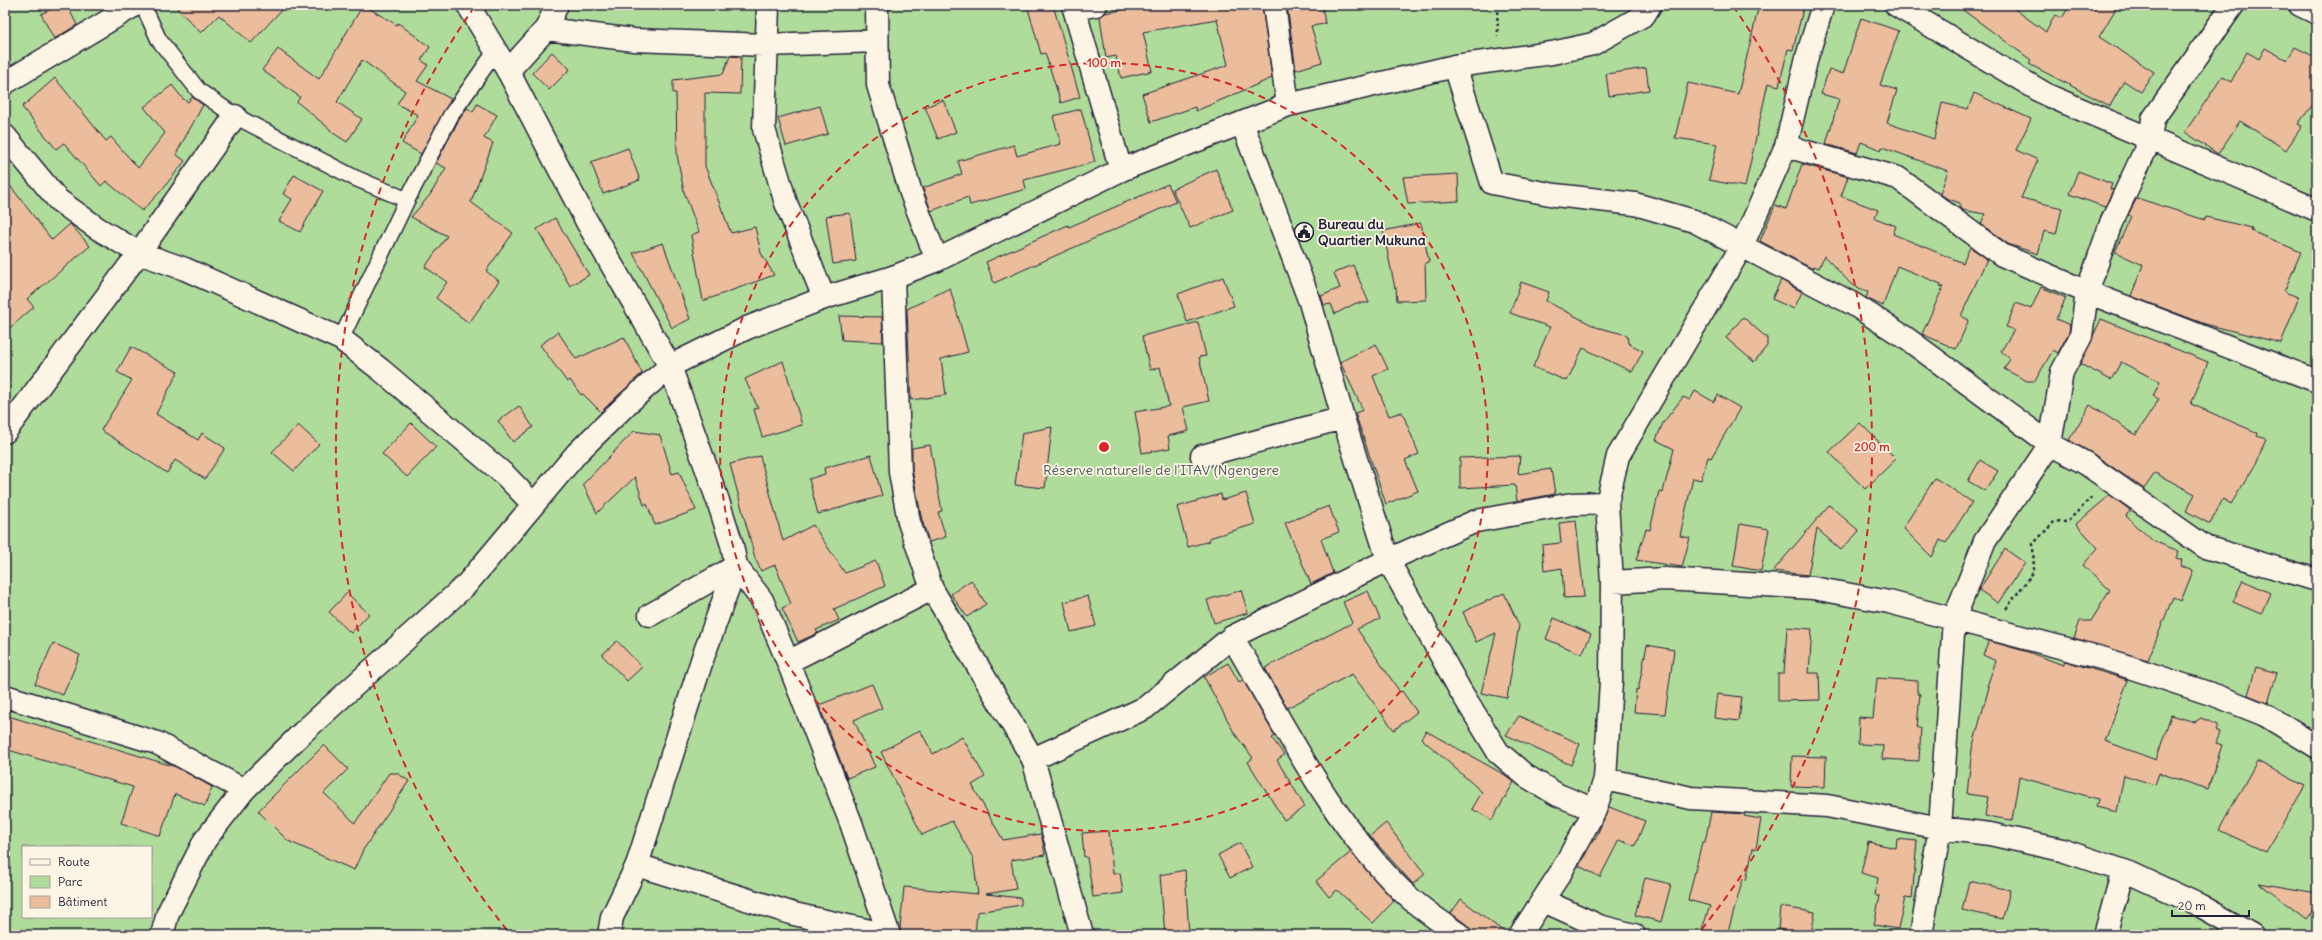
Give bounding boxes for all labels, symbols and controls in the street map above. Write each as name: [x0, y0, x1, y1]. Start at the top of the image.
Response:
text: 100 m: [1087, 55, 1121, 70]
place label: Bureau du Quartier Mukuna: [1318, 215, 1426, 249]
public building icon: Bureau du Quartier Mukuna: [1293, 221, 1315, 243]
text: 200 m: [1854, 439, 1890, 454]
centre of rings: [1097, 440, 1111, 454]
park label: Réserve naturelle de l'ITAV (Ngengere: [1043, 461, 1279, 479]
legend: [22, 846, 152, 918]
text: Route: [58, 854, 90, 869]
text: Parc: [58, 874, 83, 889]
scale bar: [2172, 892, 2249, 918]
text: Bâtiment: [58, 894, 107, 909]
text: 20 m: [2178, 898, 2206, 913]

